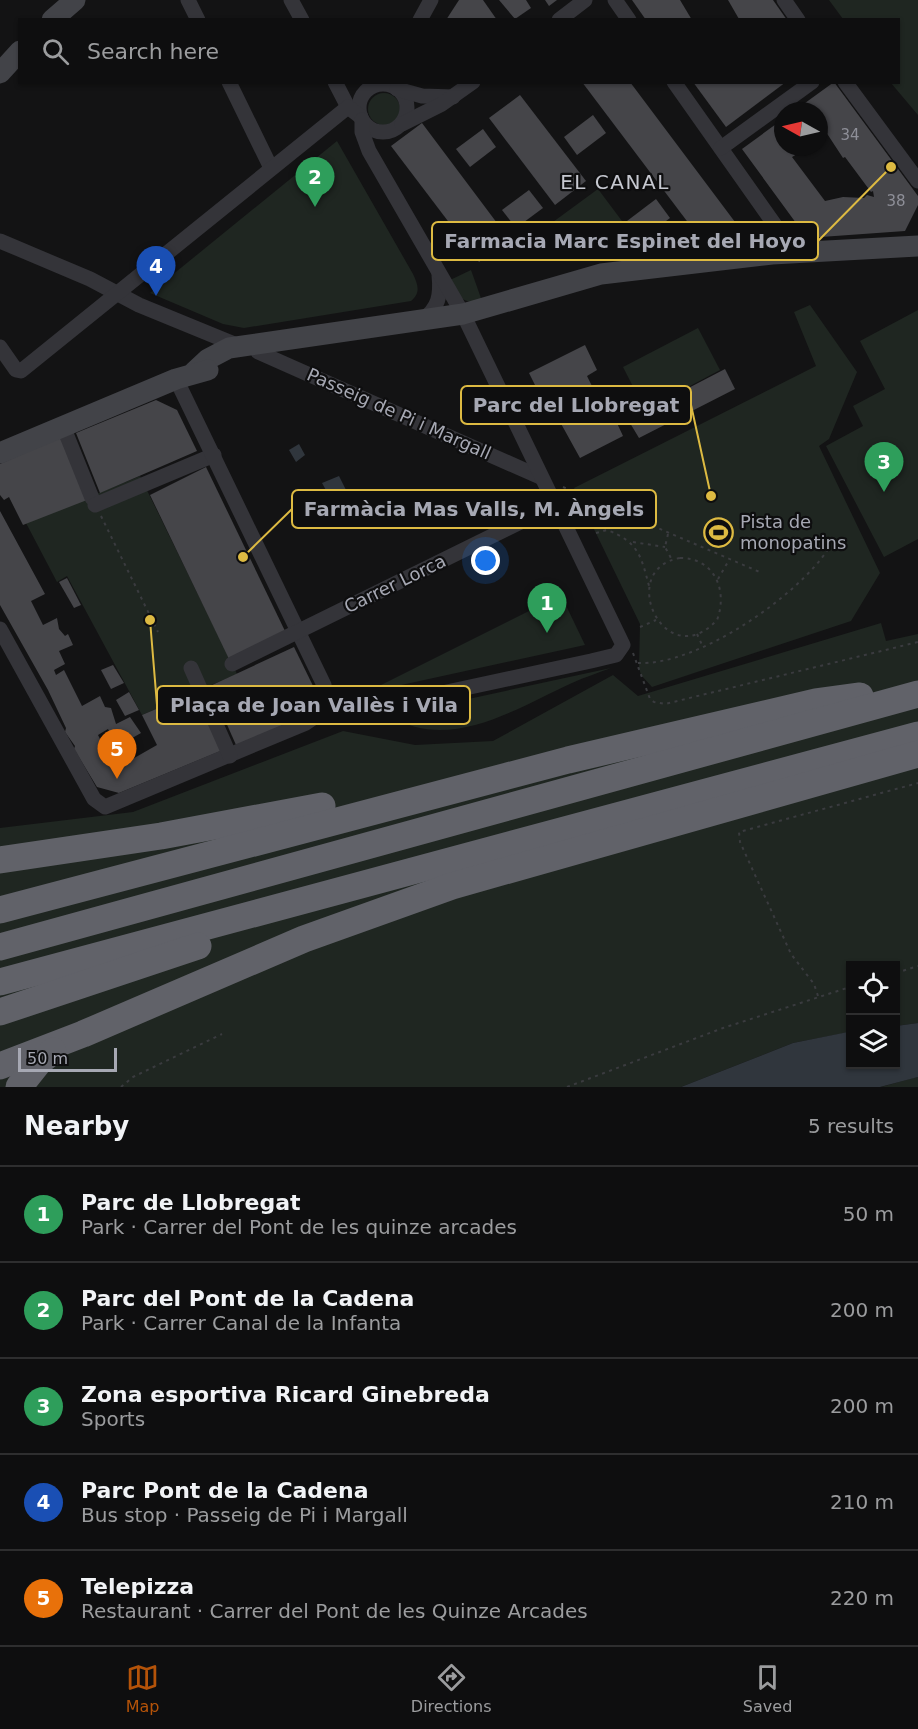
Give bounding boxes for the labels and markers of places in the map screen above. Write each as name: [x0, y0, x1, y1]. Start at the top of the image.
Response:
pin: 2: [296, 158, 334, 207]
callout: Farmacia Marc Espinet del Hoyo: [432, 222, 818, 260]
pin: 4: [136, 246, 176, 296]
callout: Parc del Llobregat: [461, 386, 691, 424]
pin: 3: [864, 442, 904, 492]
callout: Farmàcia Mas Valls, M. Àngels: [292, 490, 656, 528]
place label: Pista de monopatins: [740, 511, 846, 553]
sports icon: Pista de monopatins: [703, 516, 735, 548]
pin: 1: [528, 584, 566, 633]
callout: Plaça de Joan Vallès i Vila: [157, 686, 470, 724]
pin: 5: [98, 730, 136, 779]

